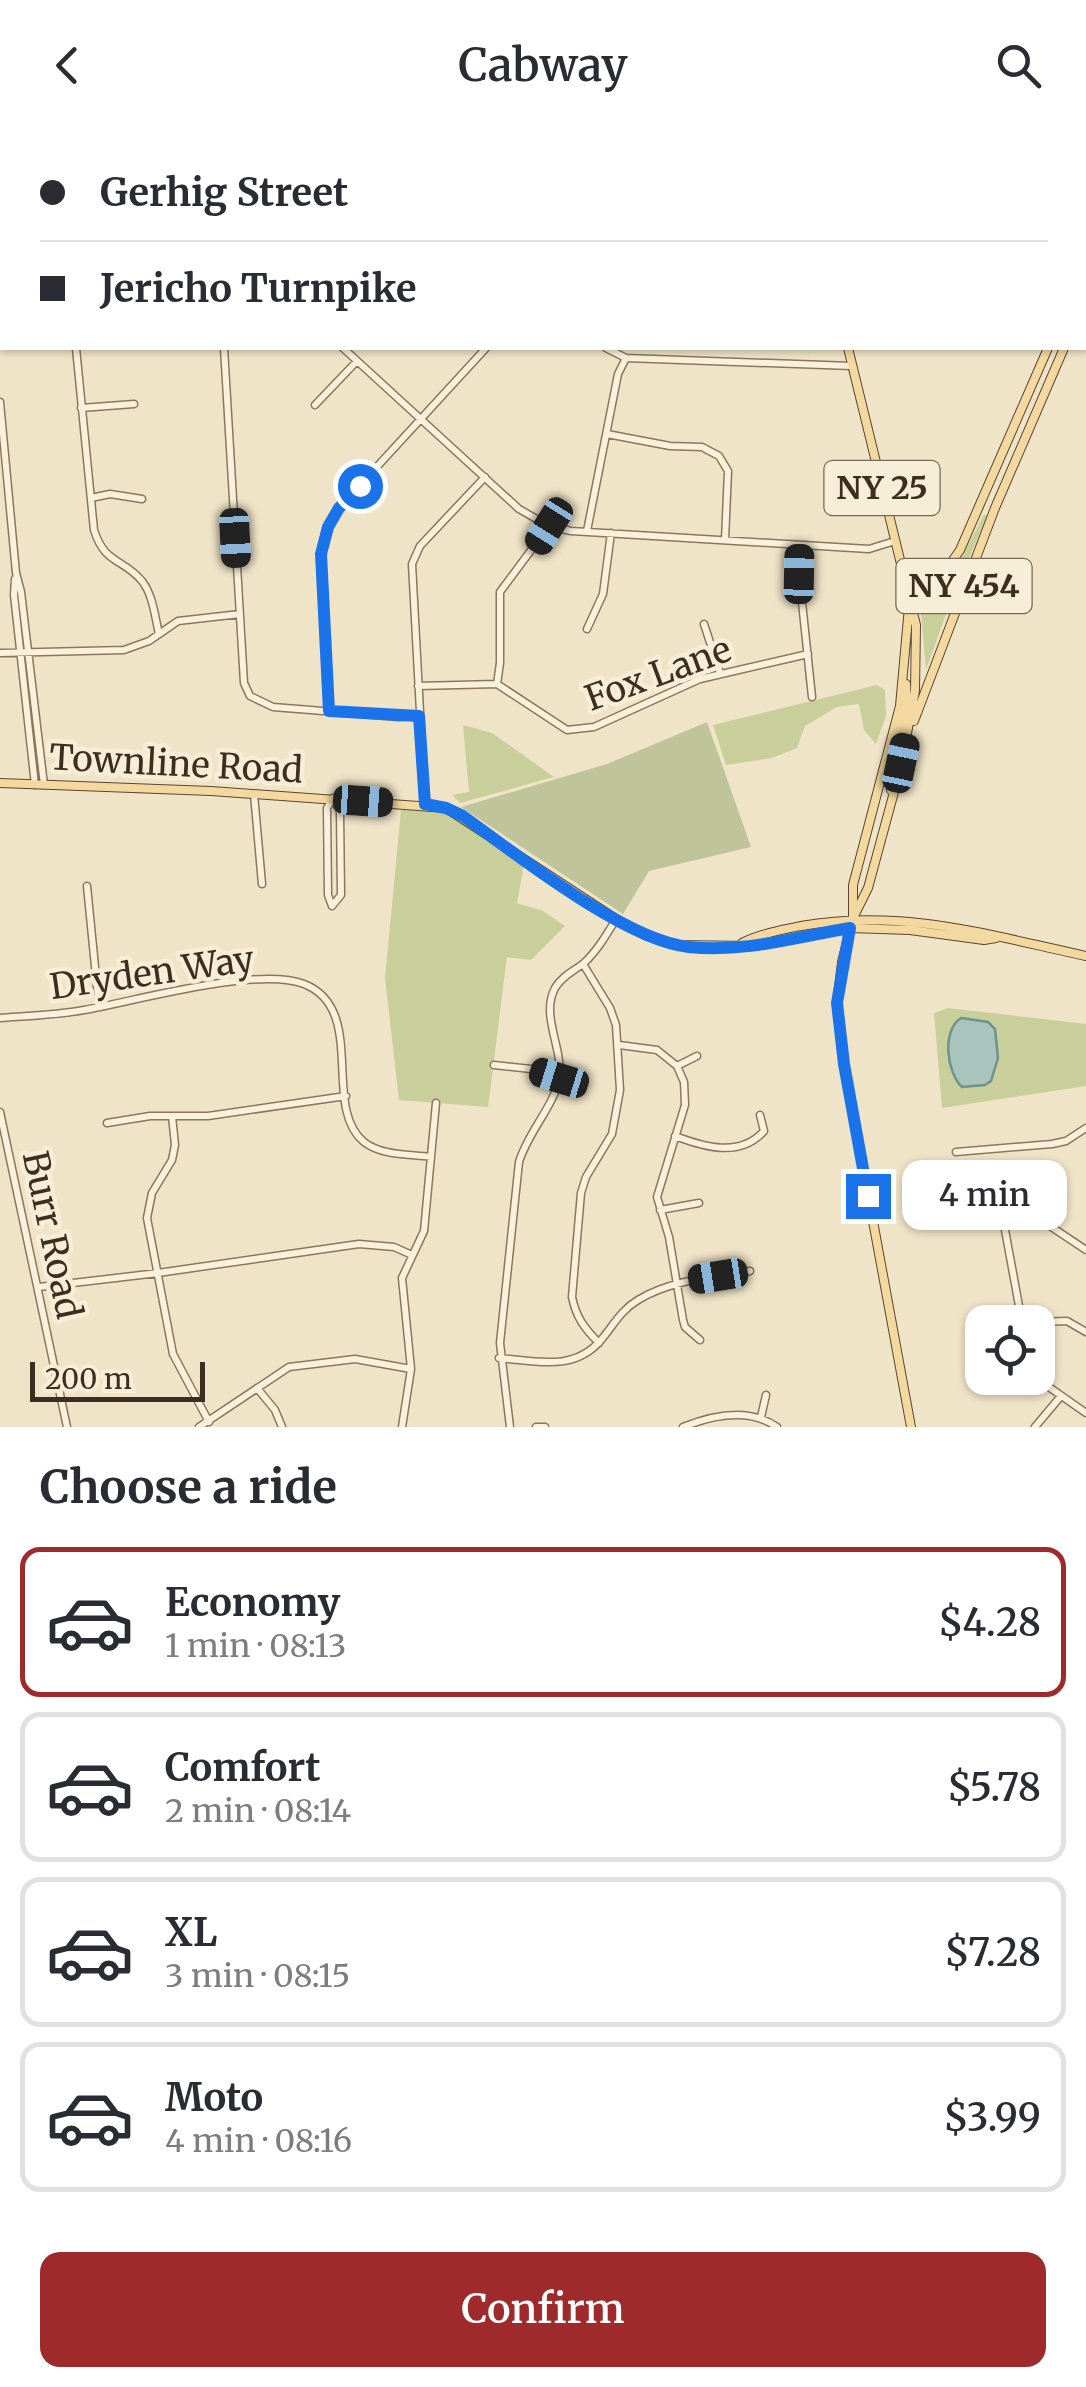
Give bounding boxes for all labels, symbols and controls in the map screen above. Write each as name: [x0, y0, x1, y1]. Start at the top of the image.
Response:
text: Cabway: [458, 37, 628, 93]
icon: back: [40, 38, 95, 93]
icon: search: [991, 38, 1046, 93]
text: Gerhig Street: [100, 169, 348, 216]
text: Jericho Turnpike: [100, 265, 416, 312]
road number: NY 25: [824, 461, 940, 515]
route start: [338, 464, 383, 509]
car: [520, 493, 578, 559]
car: [218, 507, 252, 569]
car: [783, 544, 815, 604]
road number: NY 454: [896, 559, 1032, 613]
street label: Fox Lane: [579, 627, 737, 721]
car: [880, 731, 922, 795]
street label: Townline Road: [48, 735, 304, 793]
car: [332, 784, 394, 818]
street label: Dryden Way: [47, 937, 257, 1009]
car: [526, 1055, 592, 1101]
street label: Burr Road: [13, 1147, 91, 1323]
callout: 4 min: [903, 1161, 1068, 1231]
route end: [846, 1174, 891, 1219]
text: 4 min: [939, 1175, 1030, 1215]
car: [686, 1256, 750, 1296]
map controls: [965, 1305, 1055, 1395]
button: locate: [965, 1305, 1055, 1395]
scale bar: [30, 1357, 205, 1402]
text: 200 m: [45, 1361, 132, 1397]
text: Choose a ride: [40, 1459, 337, 1515]
icon: car: [45, 1577, 135, 1667]
text: Economy: [165, 1579, 340, 1626]
text: $4.28: [938, 1599, 1041, 1646]
text: 1 min · 08:13: [165, 1626, 346, 1666]
icon: car: [45, 1742, 135, 1832]
text: Comfort: [165, 1744, 321, 1791]
text: $5.78: [947, 1764, 1041, 1811]
text: 2 min · 08:14: [165, 1791, 351, 1831]
icon: car: [45, 1907, 135, 1997]
text: XL: [165, 1909, 217, 1956]
text: $7.28: [944, 1929, 1041, 1976]
text: 3 min · 08:15: [165, 1956, 350, 1996]
icon: car: [45, 2072, 135, 2162]
text: Moto: [165, 2074, 263, 2121]
text: $3.99: [943, 2094, 1041, 2141]
text: 4 min · 08:16: [165, 2121, 352, 2161]
button: Confirm: [40, 2252, 1046, 2367]

